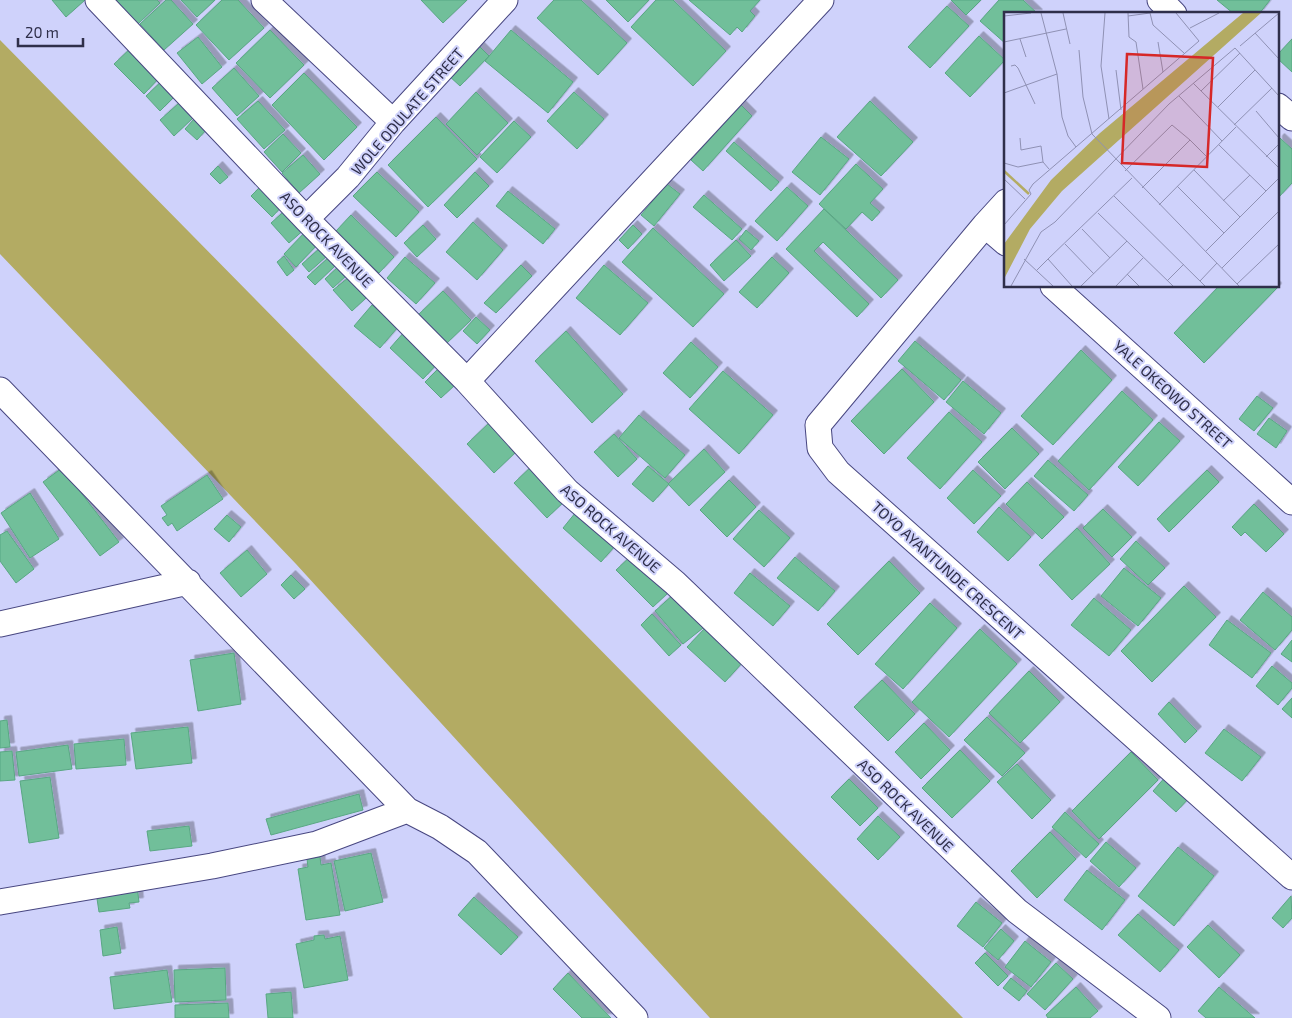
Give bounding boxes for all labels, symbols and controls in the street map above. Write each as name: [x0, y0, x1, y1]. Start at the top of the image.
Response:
inset map: [1004, 12, 1280, 288]
scale bar: [18, 15, 82, 47]
text: 20 m: [25, 23, 59, 41]
street label: WOLE ODULATE STREET: [347, 44, 467, 178]
street label: ASO ROCK AVENUE: [277, 187, 377, 291]
street label: YALE OKEOWO STREET: [1110, 336, 1236, 452]
street label: ASO ROCK AVENUE: [558, 480, 664, 576]
street label: TOYO AYANTUNDE CRESCENT: [869, 497, 1028, 643]
street label: ASO ROCK AVENUE: [854, 755, 958, 855]

